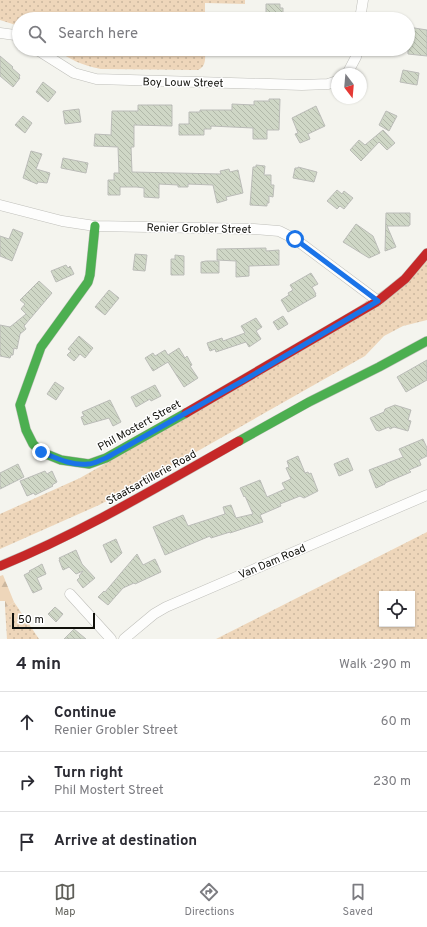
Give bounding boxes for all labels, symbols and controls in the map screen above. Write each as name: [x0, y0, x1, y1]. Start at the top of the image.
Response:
search box: [12, 12, 415, 56]
icon: search: [26, 23, 48, 45]
text: Search here: [58, 25, 138, 44]
north arrow: [331, 68, 367, 104]
street label: Boy Louw Street: [142, 75, 224, 91]
street label: Renier Grobler Street: [146, 221, 252, 237]
route start: [286, 230, 304, 248]
street label: Phil Mostert Street: [95, 397, 183, 455]
route end: [32, 443, 50, 461]
street label: Staatsartillerie Road: [104, 447, 199, 508]
street label: Van Dam Road: [237, 541, 308, 582]
map controls: [379, 591, 415, 627]
button: locate: [379, 591, 415, 627]
scale bar: [12, 611, 95, 630]
text: 50 m: [18, 613, 44, 627]
text: 4 min: [16, 654, 61, 676]
text: Walk · 290 m: [339, 657, 411, 673]
text: Continue: [54, 704, 116, 723]
icon: ahead: [16, 711, 38, 733]
text: 60 m: [381, 714, 411, 730]
text: Renier Grobler Street: [54, 723, 178, 739]
text: Turn right: [54, 764, 123, 783]
icon: right: [16, 771, 38, 793]
text: 230 m: [373, 774, 411, 790]
text: Phil Mostert Street: [54, 783, 164, 799]
icon: arrive: [16, 831, 38, 853]
text: Arrive at destination: [54, 832, 197, 851]
tab: Map: [54, 881, 76, 919]
tab: Directions: [184, 881, 234, 919]
tab: Saved: [343, 881, 373, 919]

